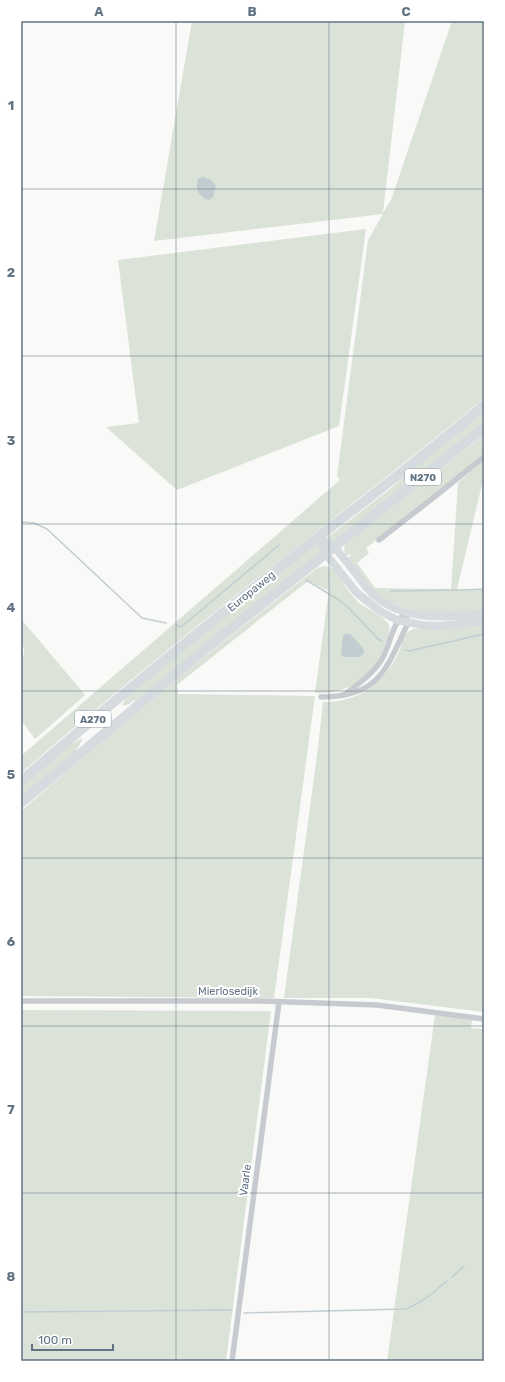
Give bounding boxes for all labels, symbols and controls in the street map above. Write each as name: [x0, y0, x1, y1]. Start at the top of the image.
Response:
text: A: [94, 4, 104, 19]
text: B: [247, 4, 257, 19]
text: C: [401, 4, 411, 19]
text: 1: [8, 98, 14, 113]
text: 2: [7, 265, 15, 280]
text: 3: [7, 433, 16, 448]
road number: N270: [405, 469, 441, 485]
street label: Europaweg: [225, 568, 278, 615]
text: 4: [7, 600, 16, 615]
road number: A270: [75, 711, 111, 727]
text: 5: [7, 767, 15, 782]
text: 6: [7, 934, 16, 949]
street label: Mierlosedijk: [198, 985, 258, 998]
text: 7: [7, 1102, 15, 1117]
street label: Vaarle: [237, 1164, 254, 1197]
text: 8: [7, 1269, 16, 1284]
scale bar: [32, 1326, 113, 1352]
text: 100 m: [38, 1333, 72, 1347]

